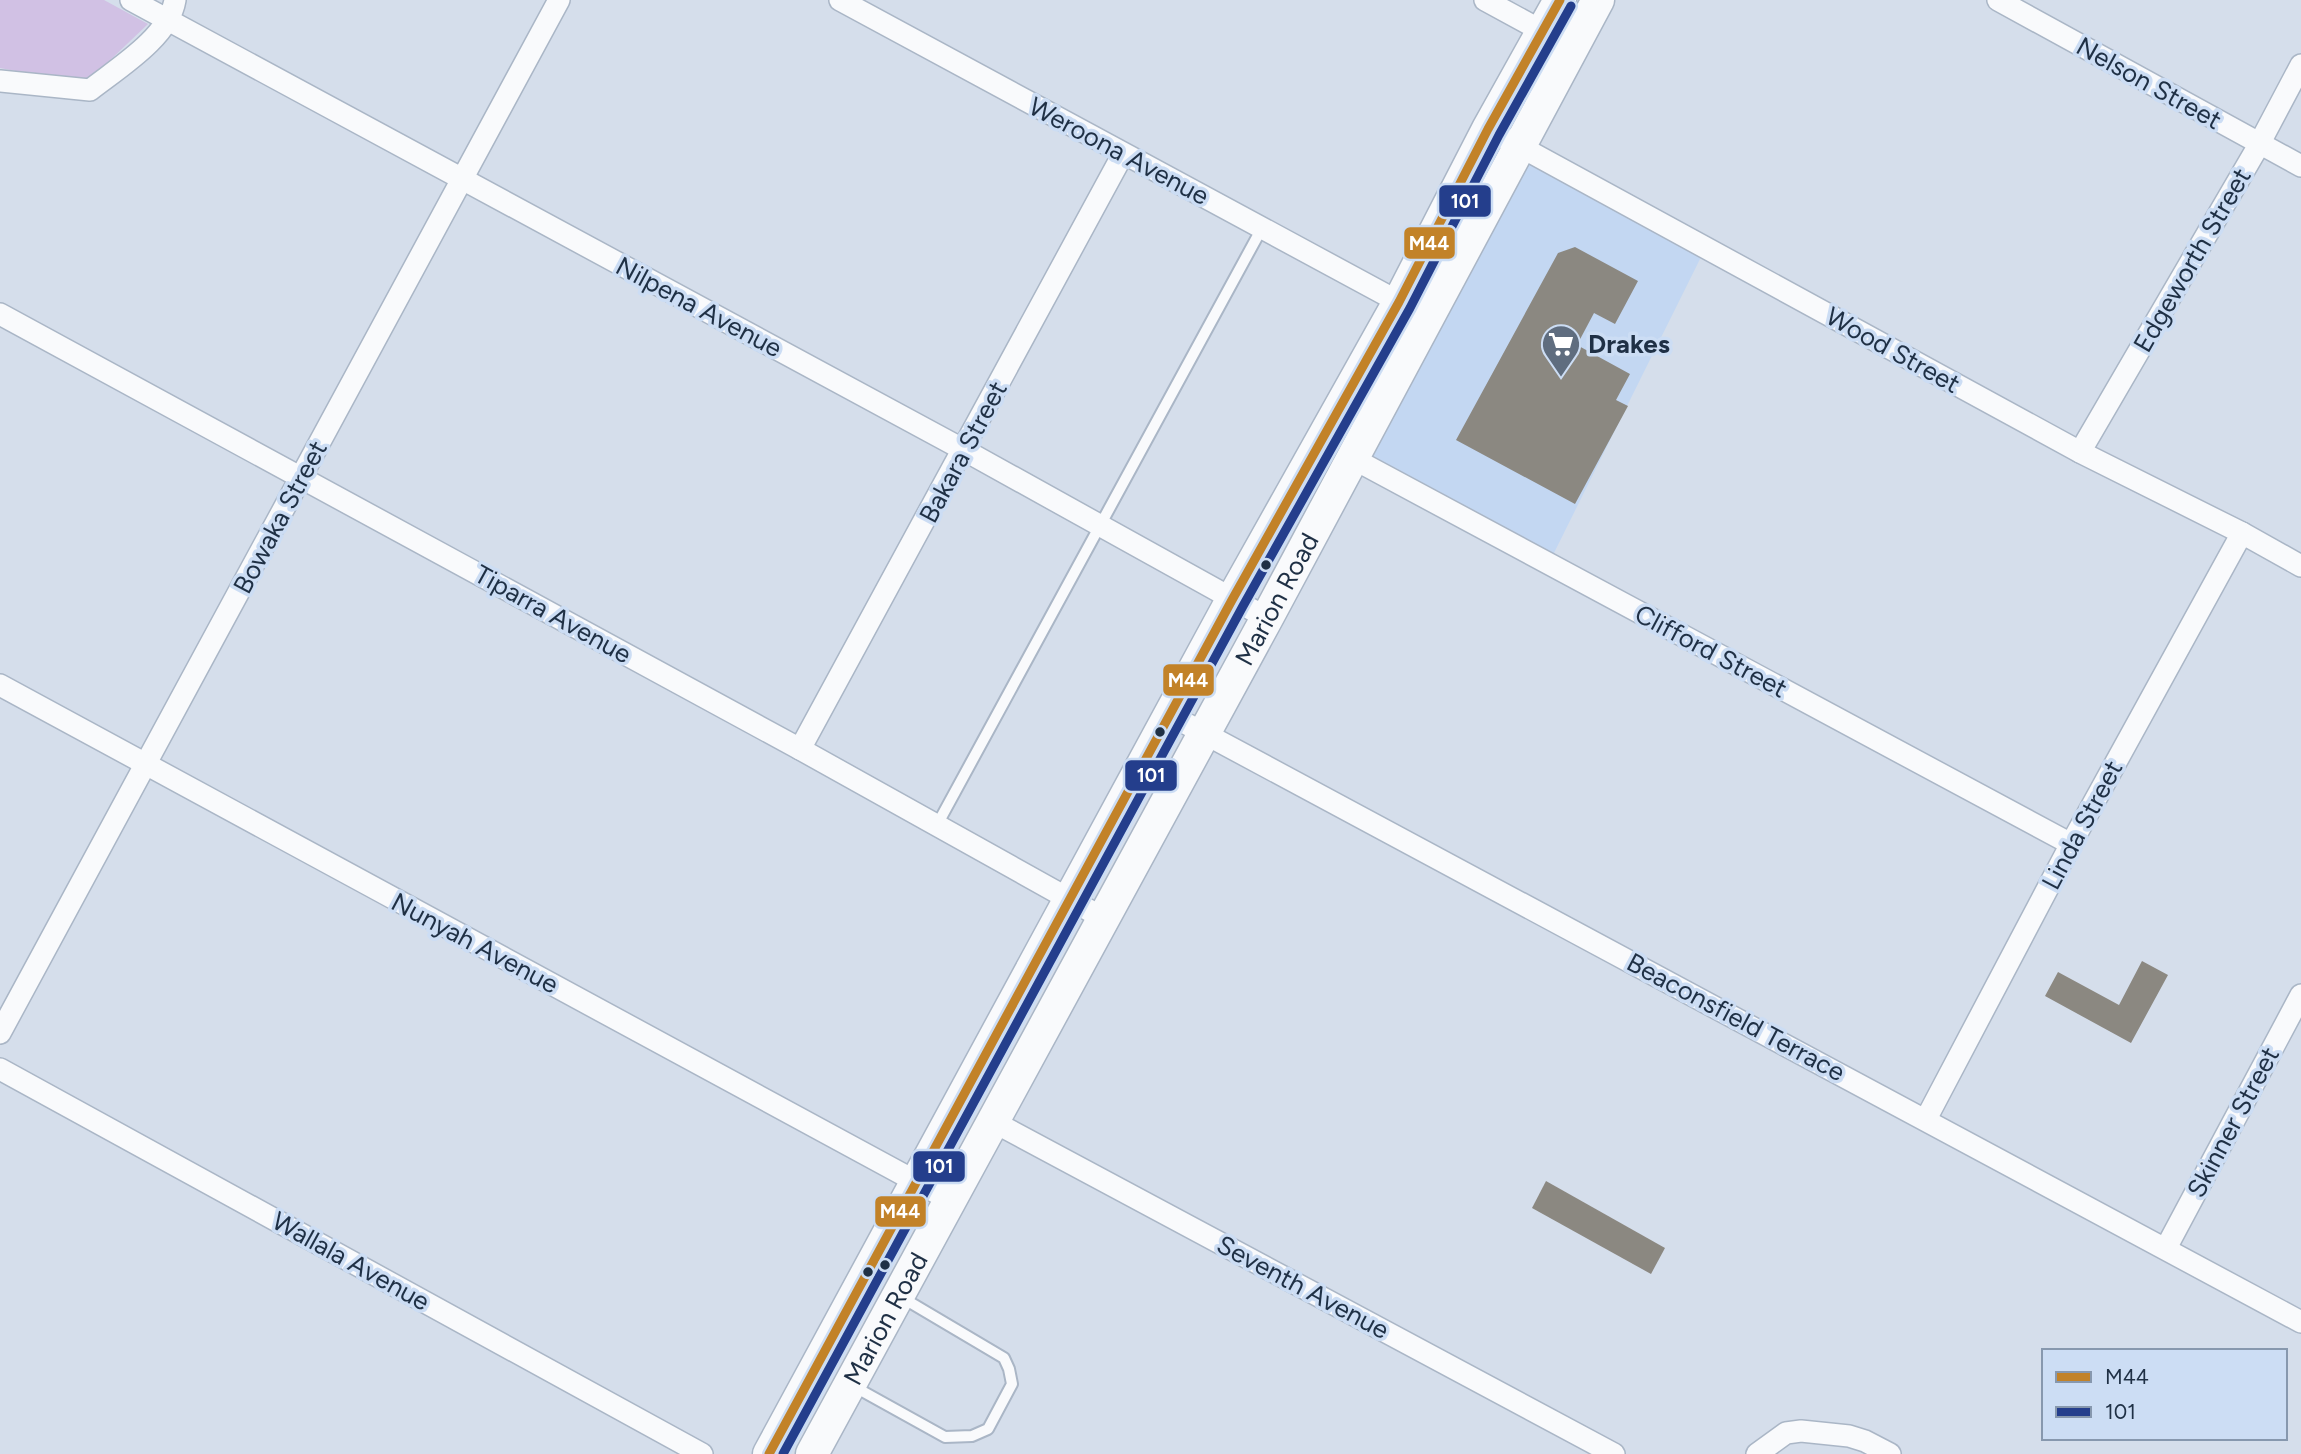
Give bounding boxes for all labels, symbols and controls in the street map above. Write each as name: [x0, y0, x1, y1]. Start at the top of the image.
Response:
street label: Nelson Street: [2071, 30, 2227, 136]
street label: Weroona Avenue: [1024, 90, 1214, 212]
street label: Edgeworth Street: [2126, 162, 2258, 358]
line badge: 101: [1438, 184, 1492, 218]
text: 101: [1451, 190, 1479, 213]
line badge: M44: [1403, 226, 1456, 260]
text: M44: [1409, 232, 1449, 255]
street label: Nilpena Avenue: [610, 250, 788, 364]
street label: Wood Street: [1820, 300, 1966, 400]
supermarket icon: Drakes: [1540, 323, 1582, 378]
place label: Drakes: [1588, 328, 1670, 360]
street label: Bakara Street: [912, 375, 1014, 528]
street label: Bowaka Street: [226, 435, 334, 599]
street label: Marion Road: [1228, 527, 1326, 671]
street label: Tiparra Avenue: [469, 558, 637, 670]
unlabelled marker: [1259, 558, 1273, 572]
street label: Clifford Street: [1629, 597, 1793, 705]
line badge: M44: [1162, 663, 1215, 697]
text: M44: [1168, 669, 1208, 692]
unlabelled marker: [1153, 725, 1167, 739]
street label: Linda Street: [2035, 755, 2129, 895]
line badge: 101: [1124, 759, 1178, 792]
text: 101: [1137, 764, 1165, 787]
street label: Nunyah Avenue: [386, 886, 564, 1000]
street label: Beaconsfield Terrace: [1621, 946, 1851, 1088]
street label: Skinner Street: [2180, 1041, 2286, 1203]
line badge: 101: [912, 1150, 966, 1183]
text: 101: [925, 1155, 953, 1178]
line badge: M44: [874, 1195, 927, 1228]
text: M44: [880, 1200, 920, 1223]
street label: Wallala Avenue: [267, 1205, 435, 1317]
street label: Seventh Avenue: [1211, 1228, 1395, 1346]
street label: Marion Road: [837, 1247, 935, 1391]
unlabelled marker: [878, 1258, 892, 1272]
unlabelled marker: [861, 1265, 875, 1279]
legend: [2042, 1349, 2287, 1440]
text: M44: [2105, 1364, 2149, 1389]
text: 101: [2105, 1399, 2136, 1424]

